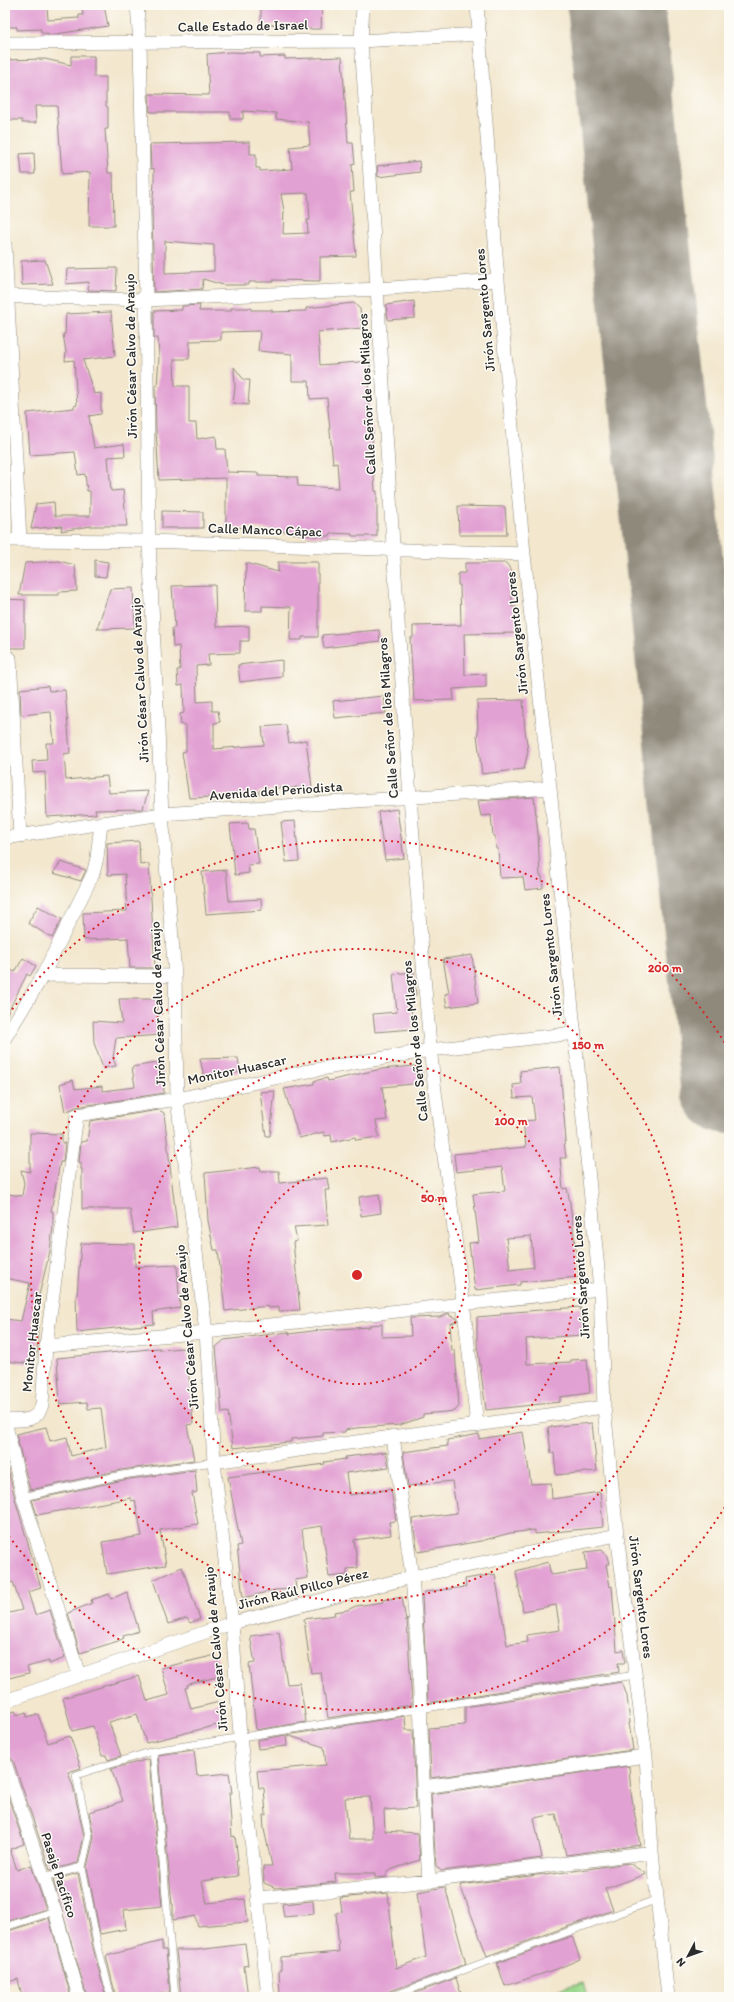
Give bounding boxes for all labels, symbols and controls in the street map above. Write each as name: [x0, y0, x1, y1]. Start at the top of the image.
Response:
street label: Calle Estado de Israel: [178, 16, 308, 36]
street label: Jirón Sargento Lores: [471, 248, 499, 372]
street label: Jirón César Calvo de Araujo: [121, 273, 141, 439]
street label: Calle Señor de los Milagros: [354, 313, 380, 475]
street label: Calle Manco Cápac: [208, 520, 323, 541]
street label: Jirón Sargento Lores: [502, 571, 532, 695]
street label: Jirón César Calvo de Araujo: [127, 597, 153, 763]
street label: Calle Señor de los Milagros: [374, 637, 402, 799]
street label: Avenida del Periodista: [209, 778, 344, 804]
street label: Jirón Sargento Lores: [536, 893, 566, 1017]
street label: Jirón César Calvo de Araujo: [147, 921, 169, 1087]
street label: Calle Señor de los Milagros: [398, 960, 432, 1122]
text: 200 m: [648, 961, 683, 975]
text: 150 m: [572, 1038, 605, 1052]
street label: Monitor Huascar: [186, 1051, 288, 1089]
text: 100 m: [494, 1114, 528, 1128]
text: 50 m: [421, 1191, 448, 1205]
street label: Jirón Sargento Lores: [568, 1215, 594, 1339]
street label: Jirón César Calvo de Araujo: [171, 1244, 203, 1410]
centre of rings: [350, 1268, 364, 1282]
street label: Monitor Huascar: [18, 1291, 46, 1393]
street label: Jirón Sargento Lores: [625, 1535, 657, 1659]
street label: Jirón Raúl Pillco Pérez: [236, 1564, 370, 1613]
street label: Jirón César Calvo de Araujo: [200, 1566, 232, 1732]
street label: Pasaje Pacífico: [37, 1830, 81, 1920]
north arrow: [668, 1936, 708, 1976]
text: N: [673, 1955, 688, 1969]

